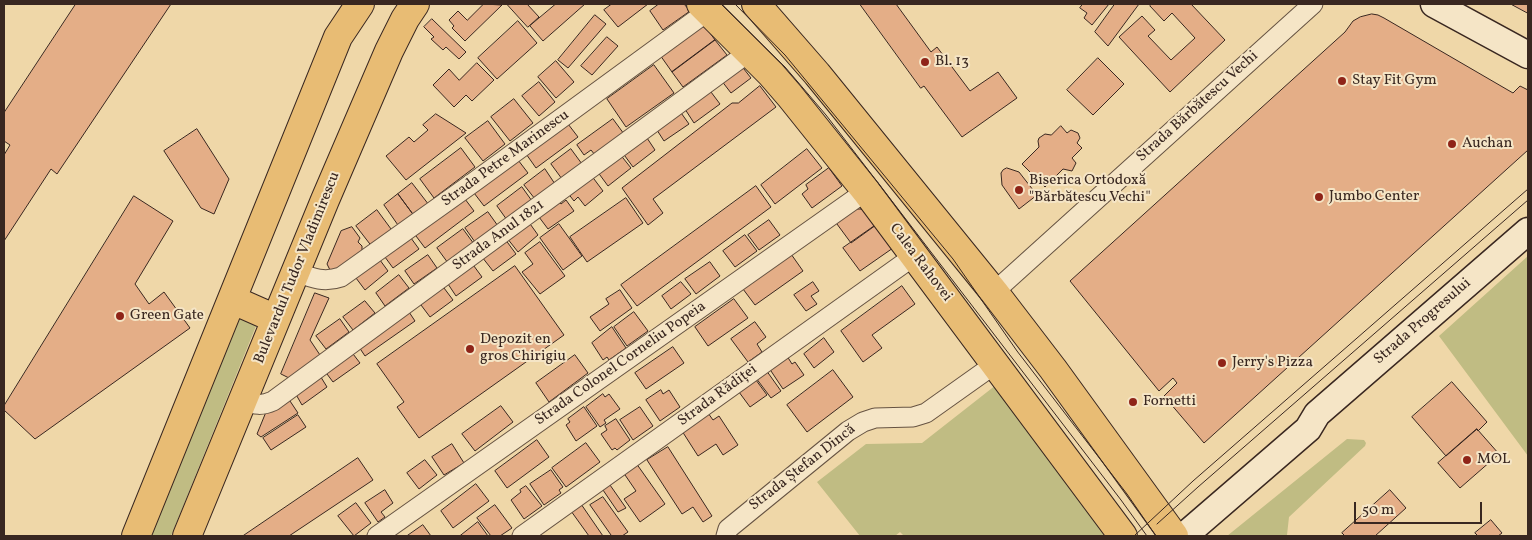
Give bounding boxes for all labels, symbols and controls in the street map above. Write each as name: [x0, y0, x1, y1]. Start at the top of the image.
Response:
street label: Strada Bărbătescu Vechi: [1134, 48, 1262, 166]
place label: Bl. 13: [935, 53, 969, 71]
marker: Bl. 13: [919, 56, 931, 68]
place label: Stay Fit Gym: [1352, 72, 1437, 90]
marker: Stay Fit Gym: [1336, 75, 1348, 87]
street label: Strada Petre Marinescu: [439, 107, 573, 211]
place label: Auchan: [1462, 135, 1512, 153]
marker: Auchan: [1446, 138, 1458, 150]
street label: Bulevardul Tudor Vladimirescu: [251, 169, 345, 367]
place label: Biserica Ortodoxă "Bărbătescu Vechi": [1029, 172, 1151, 207]
marker: Biserica Ortodoxă "Bărbătescu Vechi": [1013, 184, 1025, 196]
place label: Jumbo Center: [1329, 188, 1419, 206]
marker: Jumbo Center: [1313, 191, 1325, 203]
street label: Strada Anul 1821: [450, 197, 548, 275]
street label: Calea Rahovei: [885, 220, 955, 306]
street label: Strada Progresului: [1371, 275, 1475, 369]
street label: Strada Colonel Corneliu Popeia: [532, 298, 710, 430]
place label: Green Gate: [130, 307, 204, 325]
marker: Green Gate: [114, 310, 126, 322]
place label: Depozit en gros Chirigiu: [480, 331, 566, 366]
marker: Depozit en gros Chirigiu: [464, 343, 476, 355]
place label: Jerry's Pizza: [1232, 354, 1313, 372]
marker: Jerry's Pizza: [1216, 357, 1228, 369]
street label: Strada Rădiței: [675, 361, 761, 431]
place label: Fornetti: [1143, 393, 1196, 411]
marker: Fornetti: [1127, 396, 1139, 408]
street label: Strada Ștefan Dincă: [746, 421, 860, 515]
place label: MOL: [1477, 451, 1510, 469]
marker: MOL: [1461, 454, 1473, 466]
scale bar: [1357, 492, 1484, 524]
text: 50 m: [1362, 500, 1394, 521]

